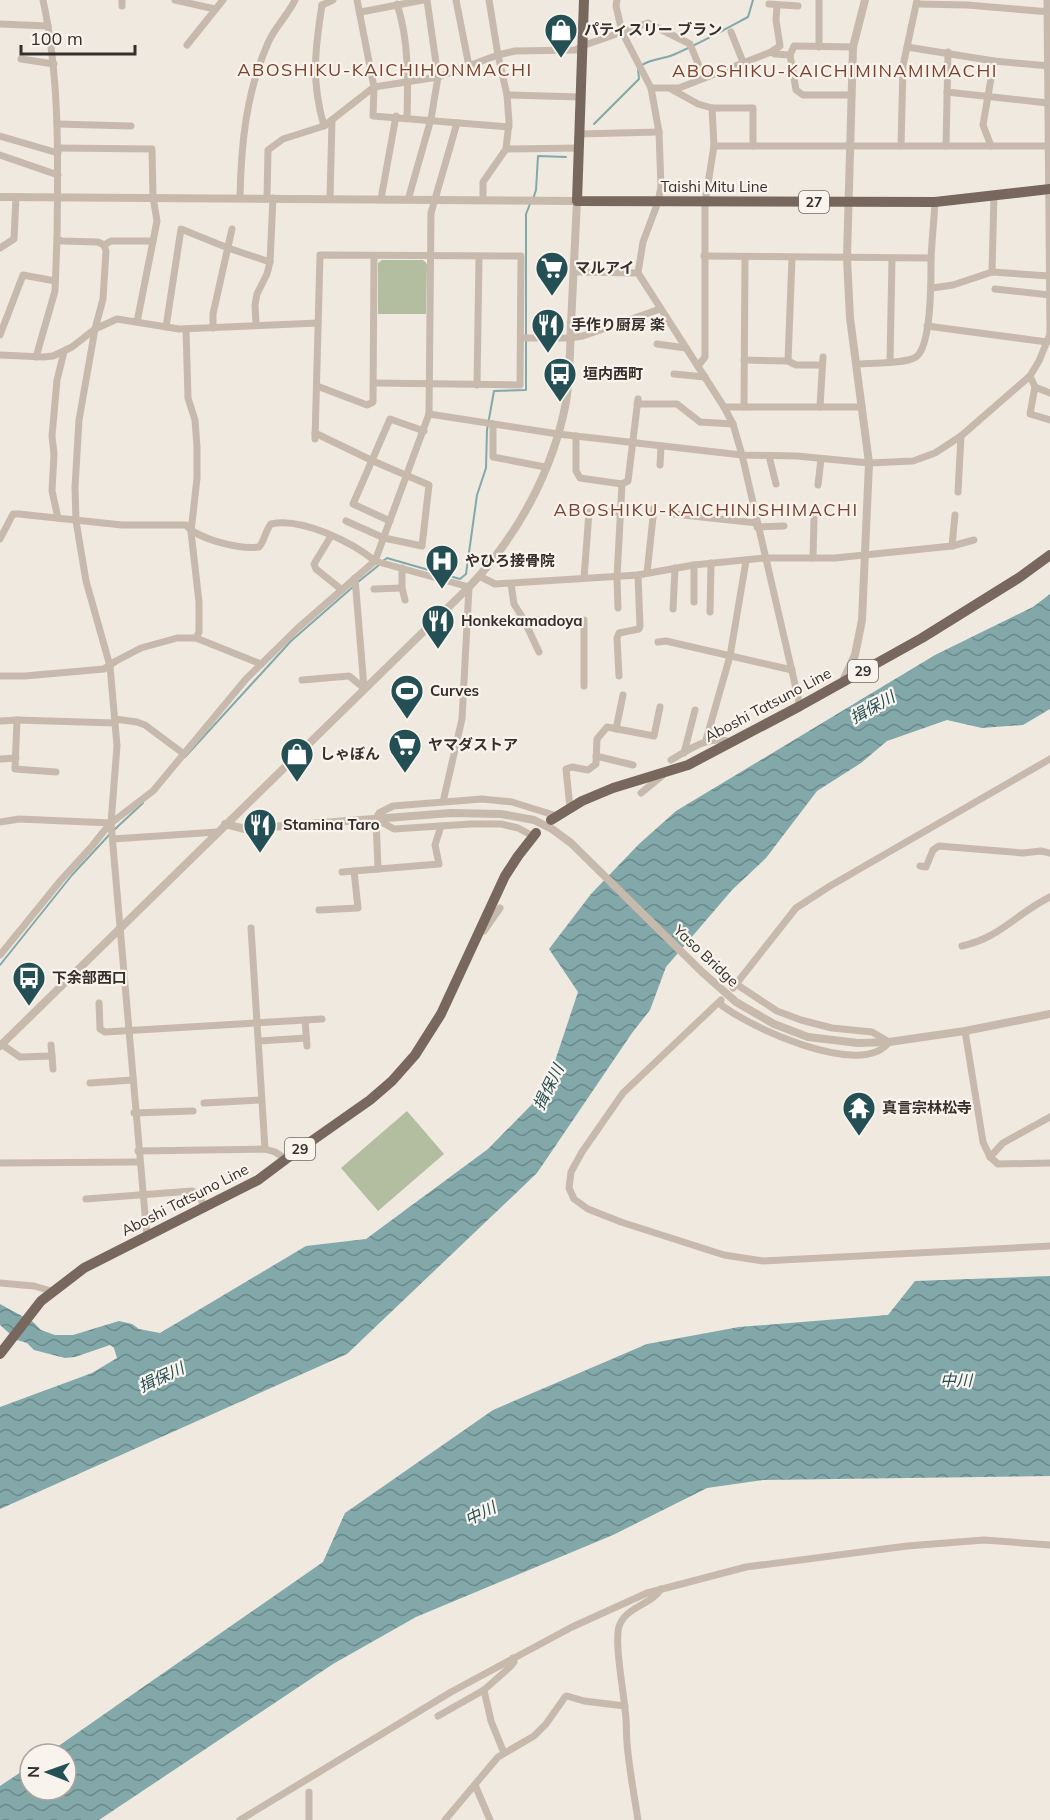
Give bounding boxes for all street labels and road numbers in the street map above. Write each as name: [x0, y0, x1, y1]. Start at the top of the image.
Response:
street label: Taishi Mitu Line: [660, 177, 768, 196]
road number: 27: [799, 191, 829, 213]
road number: 29: [848, 660, 878, 682]
street label: Aboshi Tatsuno Line: [701, 663, 834, 746]
street label: Yaso Bridge: [669, 920, 743, 991]
road number: 29: [285, 1138, 315, 1160]
street label: Aboshi Tatsuno Line: [118, 1159, 252, 1240]

